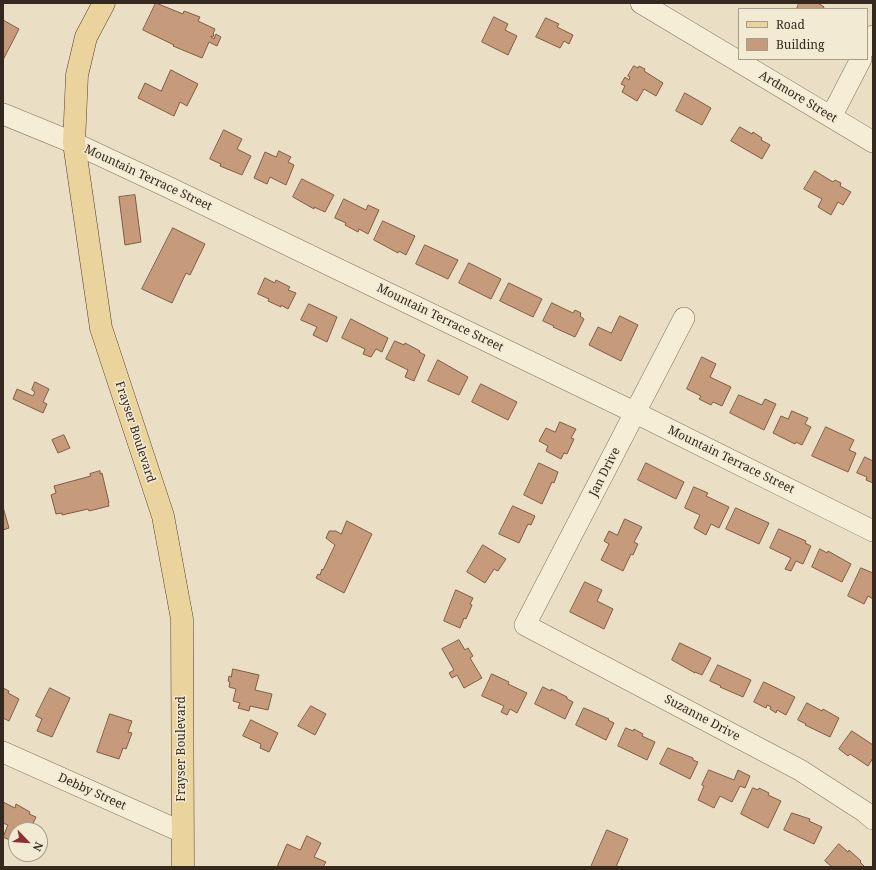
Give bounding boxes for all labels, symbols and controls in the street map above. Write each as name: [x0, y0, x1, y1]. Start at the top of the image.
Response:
legend: [738, 8, 868, 60]
text: Road: [776, 16, 805, 33]
text: Building: [776, 36, 824, 53]
street label: Ardmore Street: [756, 68, 840, 126]
street label: Mountain Terrace Street: [82, 142, 214, 214]
street label: Mountain Terrace Street: [374, 281, 506, 355]
street label: Frayser Boulevard: [112, 380, 158, 484]
street label: Mountain Terrace Street: [665, 423, 797, 497]
street label: Jan Drive: [586, 445, 624, 499]
street label: Suzanne Drive: [662, 692, 742, 744]
street label: Frayser Boulevard: [175, 696, 189, 802]
street label: Debby Street: [56, 771, 128, 813]
north arrow: [8, 822, 48, 862]
text: N: [30, 840, 47, 854]

